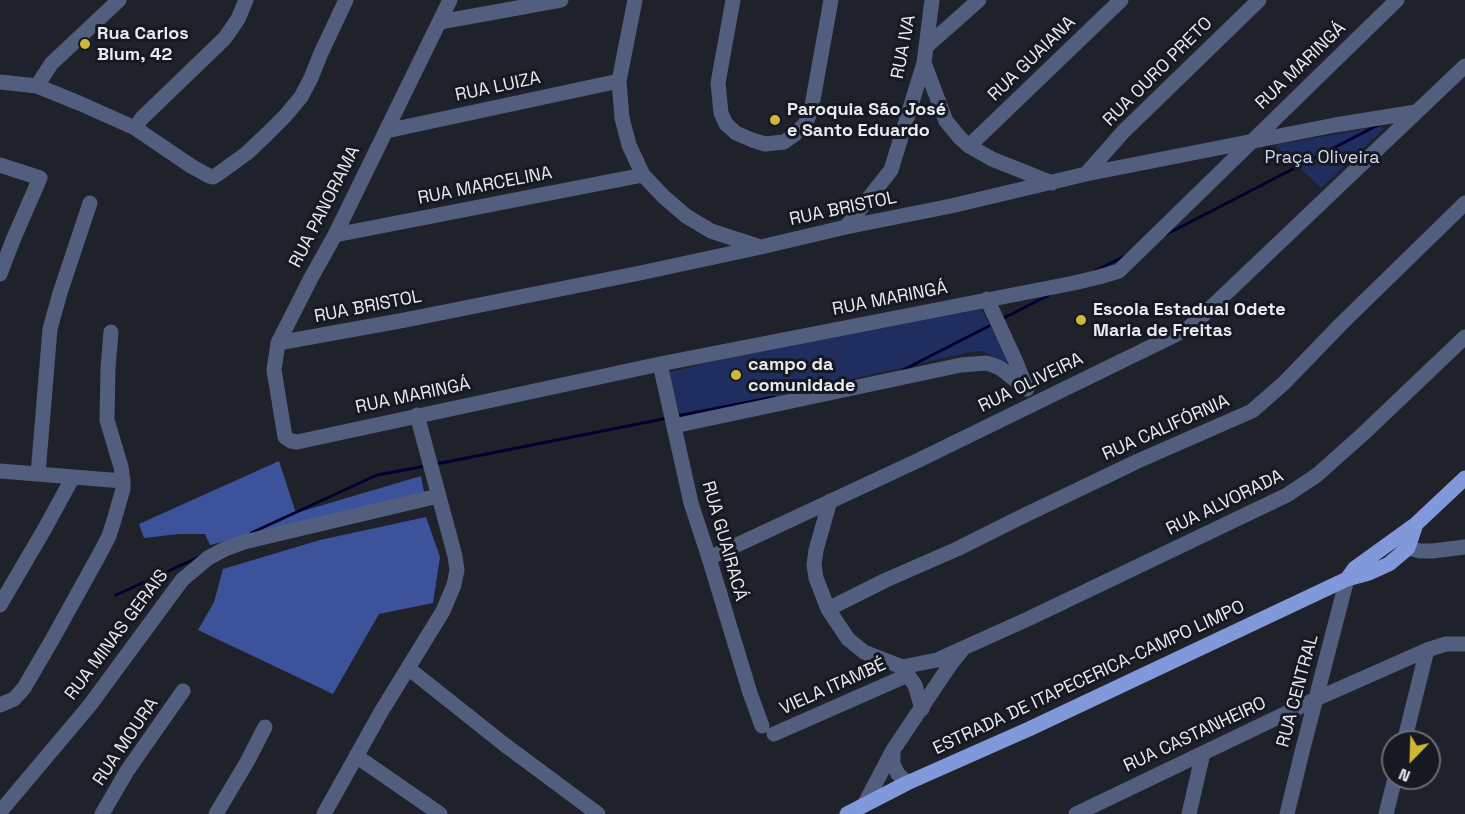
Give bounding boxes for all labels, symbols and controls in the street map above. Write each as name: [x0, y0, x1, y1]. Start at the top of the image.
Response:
street label: RUA GUAIANA: [984, 12, 1080, 106]
street label: RUA IVA: [887, 13, 921, 81]
street label: RUA OURO PRETO: [1099, 13, 1217, 131]
street label: RUA MARINGÁ: [1251, 18, 1351, 114]
place label: Rua Carlos Blum, 42: [97, 23, 189, 66]
marker: Rua Carlos Blum, 42: [78, 37, 92, 51]
street label: RUA LUIZA: [453, 67, 543, 107]
place label: Paroquia São José e Santo Eduardo: [787, 99, 946, 142]
marker: Paroquia São José e Santo Eduardo: [768, 113, 782, 127]
street label: RUA PANORAMA: [285, 142, 365, 272]
park label: Praça Oliveira: [1264, 147, 1380, 169]
street label: RUA MARCELINA: [416, 162, 554, 210]
street label: RUA BRISTOL: [787, 187, 899, 231]
street label: RUA MARINGÁ: [831, 277, 949, 321]
street label: RUA BRISTOL: [312, 286, 424, 328]
place label: Escola Estadual Odete Maria de Freitas: [1093, 299, 1286, 342]
marker: Escola Estadual Odete Maria de Freitas: [1074, 313, 1088, 327]
street label: RUA OLIVEIRA: [975, 348, 1087, 418]
place label: campo da comunidade: [748, 354, 855, 397]
marker: campo da comunidade: [729, 368, 743, 382]
street label: RUA MARINGÁ: [354, 373, 472, 419]
street label: RUA CALIFÓRNIA: [1099, 390, 1233, 466]
street label: RUA ALVORADA: [1163, 465, 1287, 541]
street label: RUA GUAIRACÁ: [697, 479, 751, 603]
street label: RUA MINAS GERAIS: [61, 565, 173, 705]
street label: ESTRADA DE ITAPECERICA-CAMPO LIMPO: [930, 596, 1248, 760]
street label: RUA CENTRAL: [1273, 632, 1323, 750]
street label: VIELA ITAMBÉ: [777, 654, 889, 720]
street label: RUA CASTANHEIRO: [1120, 693, 1270, 777]
street label: RUA MOURA: [89, 694, 163, 790]
north arrow: [1381, 730, 1441, 790]
text: N: [1396, 763, 1414, 787]

